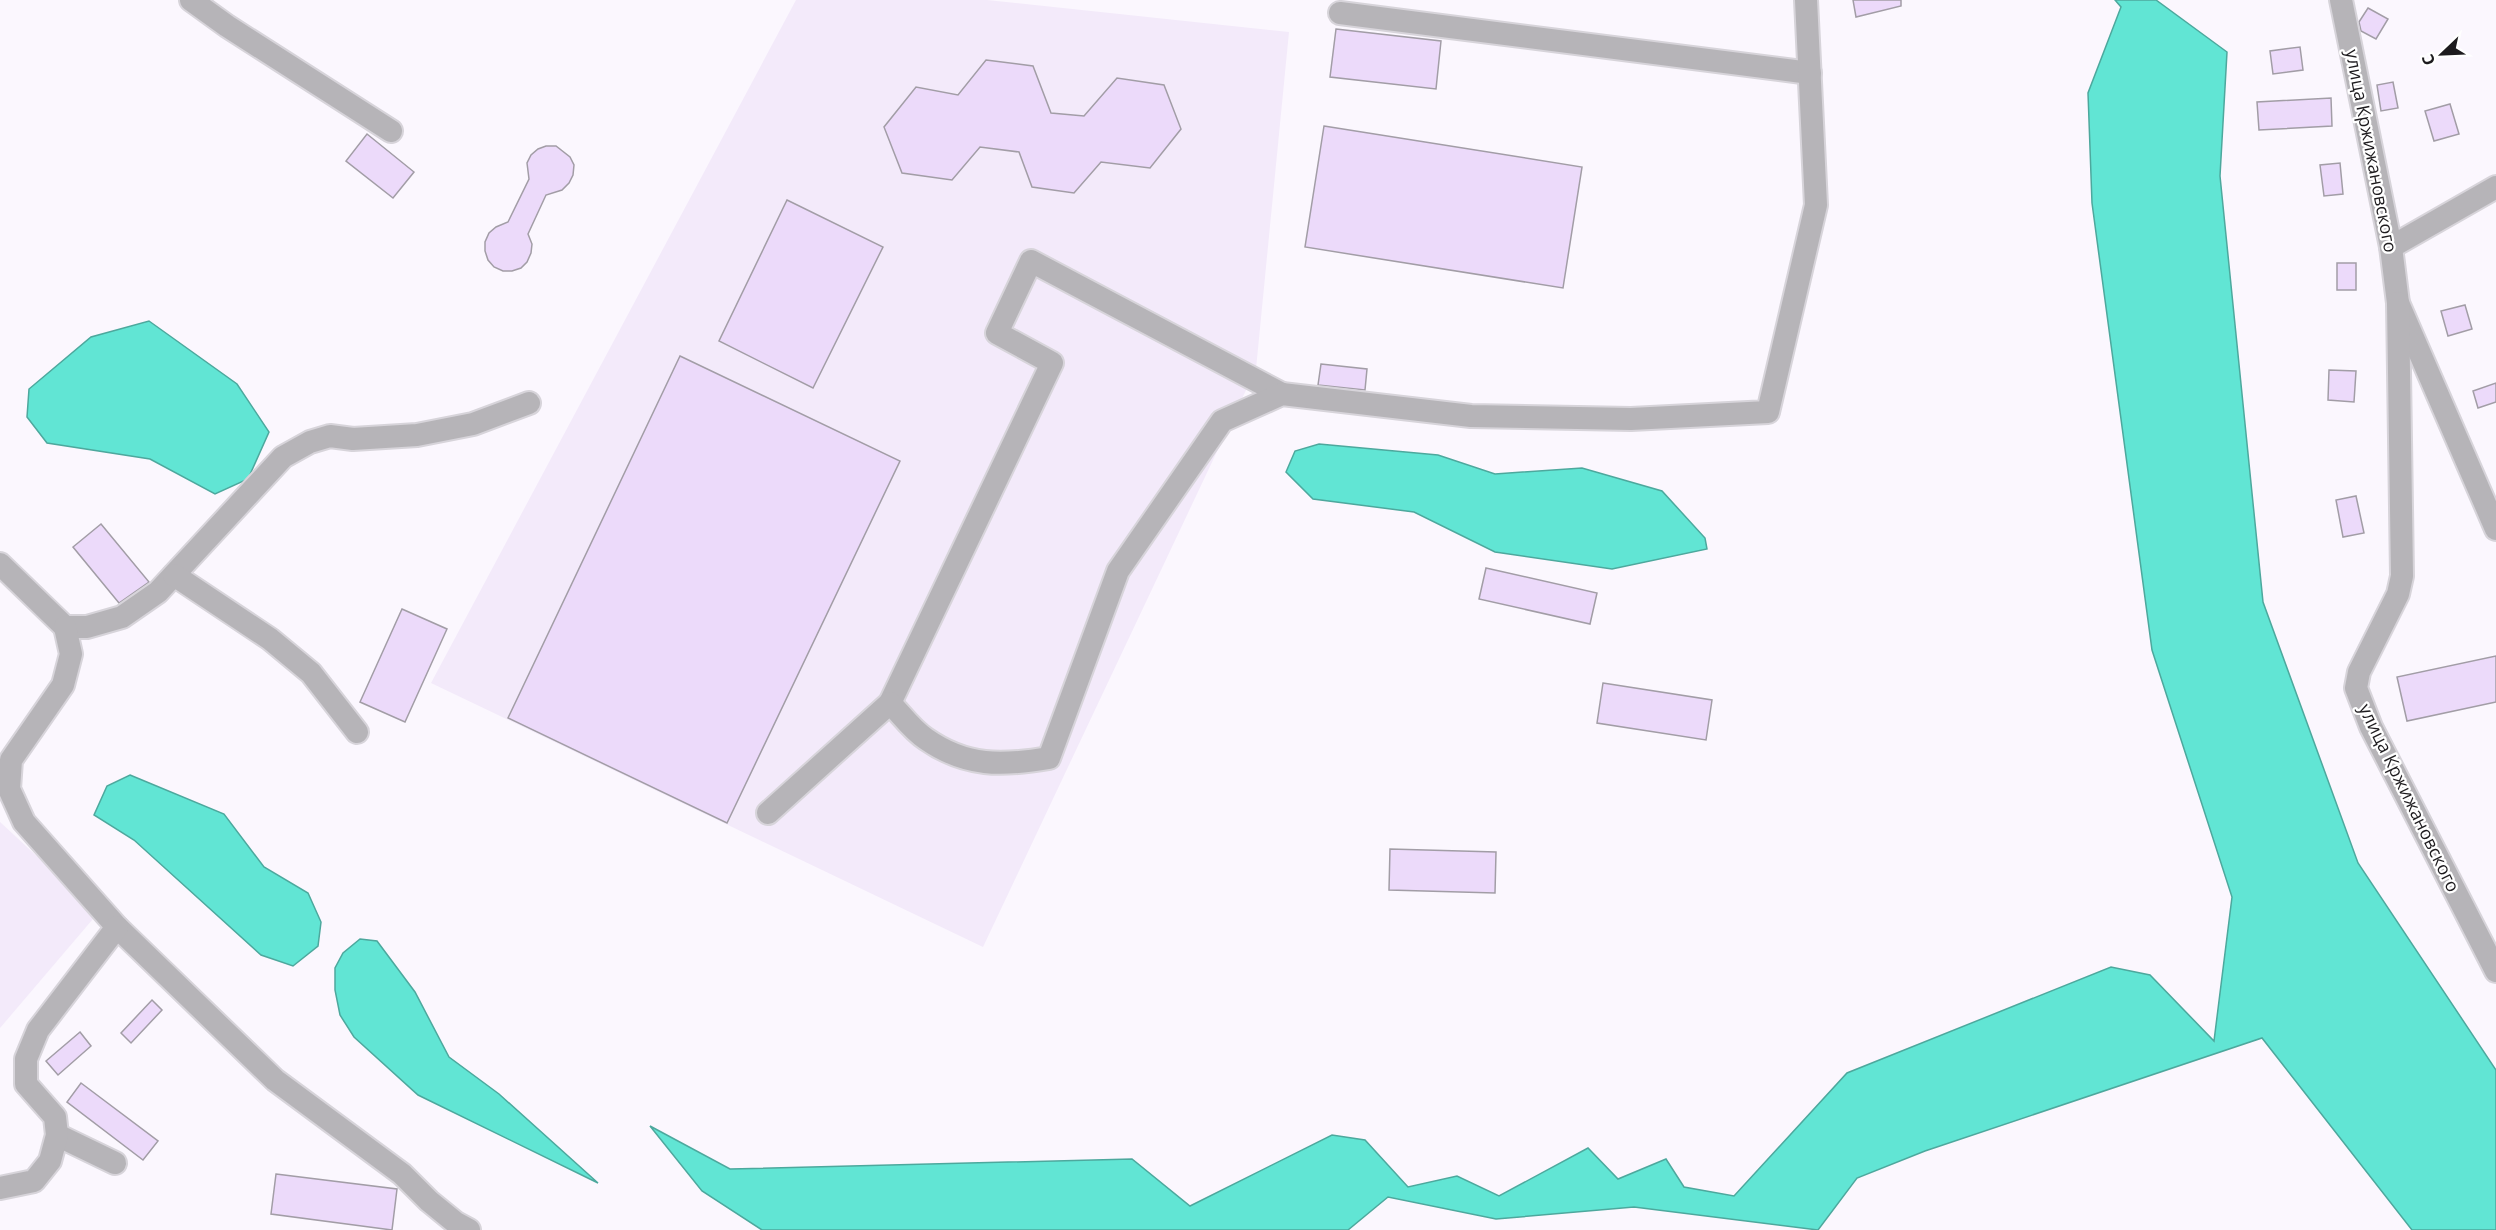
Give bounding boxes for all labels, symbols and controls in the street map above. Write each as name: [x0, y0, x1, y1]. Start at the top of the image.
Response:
north arrow: [2412, 24, 2472, 84]
street label: улица Кржижановского: [2341, 47, 2403, 254]
text: С: [2416, 51, 2440, 69]
street label: улица Кржижановского: [2354, 700, 2466, 896]

